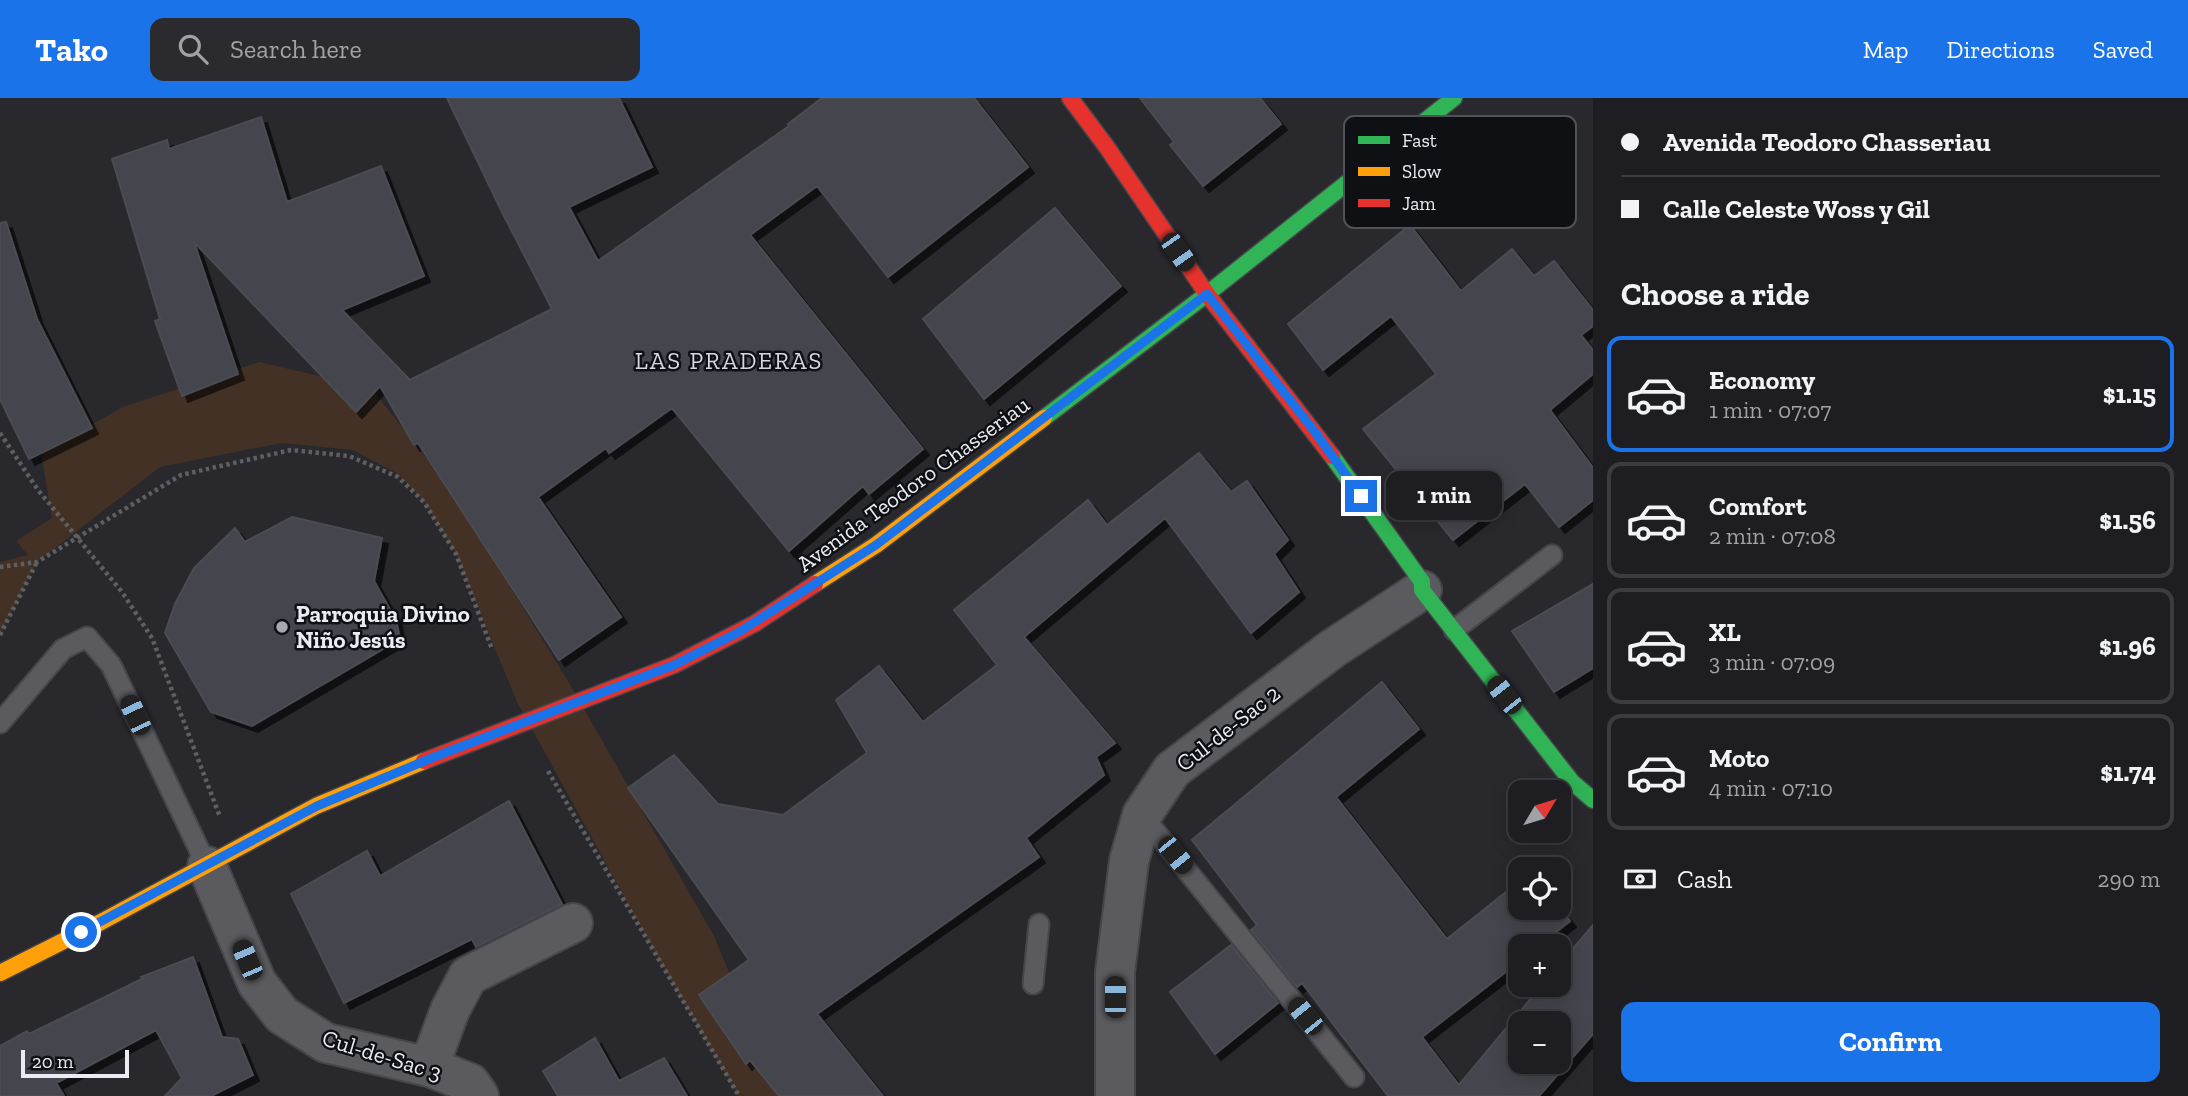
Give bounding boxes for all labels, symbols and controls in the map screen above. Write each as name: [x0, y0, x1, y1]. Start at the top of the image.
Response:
search box: [150, 18, 640, 81]
text: Tako: [35, 30, 108, 69]
icon: search: [174, 30, 212, 68]
text: Search here: [230, 33, 362, 65]
text: Map: [1863, 35, 1909, 64]
text: Directions: [1947, 35, 2055, 64]
text: Saved: [2093, 35, 2153, 64]
legend: [1344, 116, 1576, 228]
text: Avenida Teodoro Chasseriau: [1663, 126, 1991, 158]
text: Fast: [1402, 129, 1437, 152]
text: Slow: [1402, 160, 1442, 183]
text: Jam: [1402, 192, 1436, 215]
text: Calle Celeste Woss y Gil: [1663, 193, 1930, 225]
car: [1158, 229, 1199, 275]
text: Choose a ride: [1621, 275, 1809, 313]
district label: LAS PRADERAS: [635, 346, 823, 375]
icon: car: [1625, 363, 1688, 426]
text: Economy: [1709, 364, 1815, 396]
text: $1.15: [2103, 378, 2156, 410]
street label: Avenida Teodoro Chasseriau: [791, 390, 1035, 578]
text: 1 min · 07:07: [1709, 396, 1831, 424]
callout: 1 min: [1386, 472, 1501, 520]
route end: [1345, 480, 1377, 512]
text: 1 min: [1417, 481, 1471, 509]
icon: car: [1625, 489, 1688, 552]
text: Comfort: [1709, 490, 1806, 522]
text: $1.56: [2099, 504, 2156, 536]
text: 2 min · 07:08: [1709, 522, 1836, 550]
place label: Parroquia Divino Niño Jesús: [296, 600, 470, 654]
icon: car: [1625, 615, 1688, 678]
text: XL: [1709, 616, 1741, 648]
marker: Parroquia Divino Niño Jesús: [274, 619, 290, 635]
text: $1.96: [2099, 630, 2156, 662]
text: 3 min · 07:09: [1709, 648, 1835, 676]
car: [1483, 672, 1526, 718]
street label: Cul-de-Sac 2: [1171, 679, 1285, 777]
car: [117, 692, 154, 738]
icon: car: [1625, 741, 1688, 804]
text: Moto: [1709, 742, 1769, 774]
text: $1.74: [2100, 756, 2156, 788]
text: 4 min · 07:10: [1709, 774, 1833, 802]
north arrow: [1508, 780, 1572, 844]
map controls: [1508, 780, 1571, 1074]
car: [1154, 832, 1197, 878]
button: locate: [1508, 857, 1571, 920]
icon: cash: [1621, 860, 1659, 898]
text: Cash: [1677, 863, 1732, 895]
text: 290 m: [2098, 865, 2160, 893]
route start: [65, 916, 97, 948]
button: +: [1508, 934, 1571, 997]
car: [230, 937, 265, 983]
car: [1105, 976, 1126, 1018]
car: [1284, 993, 1327, 1039]
button: Confirm: [1621, 1002, 2160, 1082]
button: −: [1508, 1011, 1571, 1074]
street label: Cul-de-Sac 3: [319, 1024, 445, 1086]
scale bar: [21, 1047, 130, 1079]
text: 20 m: [32, 1050, 73, 1073]

